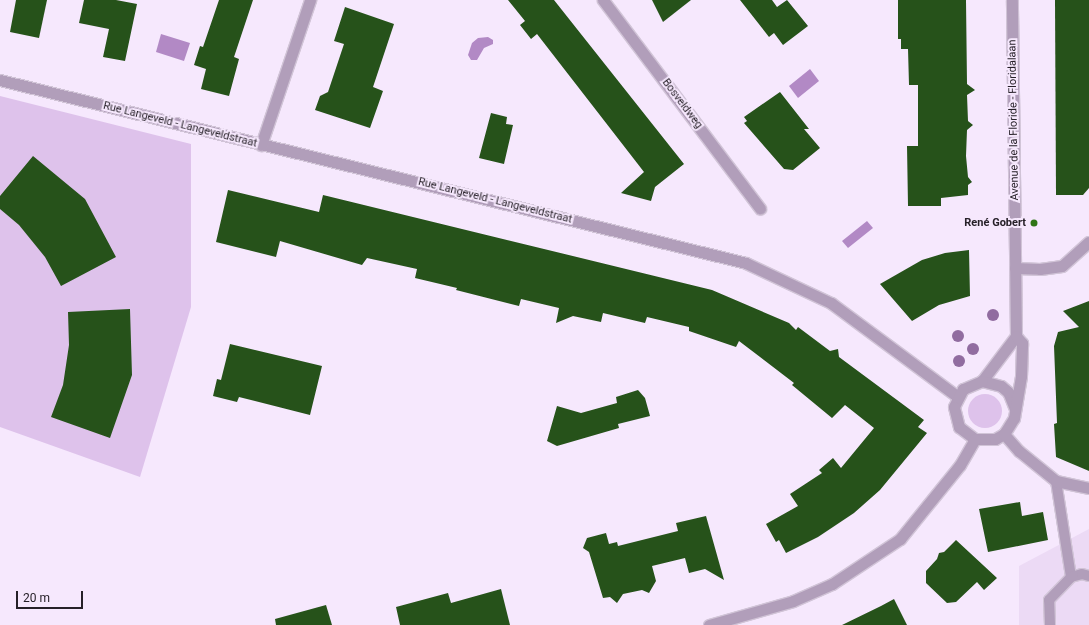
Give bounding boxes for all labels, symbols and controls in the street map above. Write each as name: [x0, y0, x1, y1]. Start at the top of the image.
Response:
street label: Avenue de la Floride - Floridalaan: [1006, 39, 1022, 201]
street label: Bosveldweg: [659, 76, 705, 132]
street label: Rue Langeveld - Langeveldstraat: [102, 99, 258, 151]
street label: Rue Langeveld - Langeveldstraat: [417, 175, 573, 227]
place label: René Gobert: [964, 216, 1026, 230]
marker: René Gobert: [1029, 218, 1039, 228]
scale bar: [18, 583, 85, 609]
text: 20 m: [23, 591, 50, 605]

